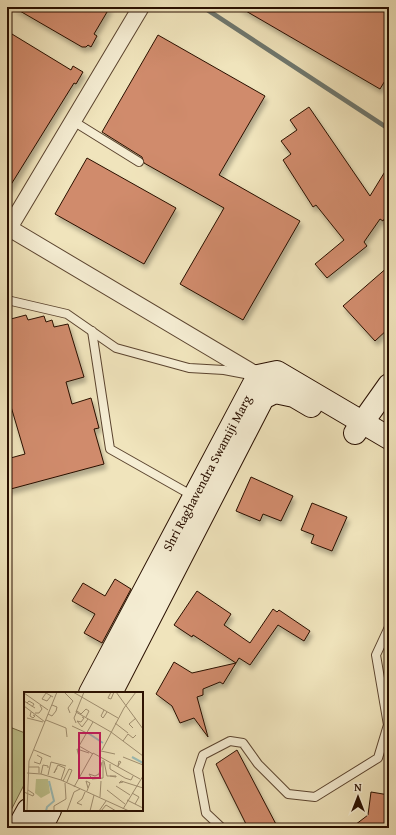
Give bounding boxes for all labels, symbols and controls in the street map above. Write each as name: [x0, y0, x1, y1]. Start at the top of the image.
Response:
street label: Shri Raghavendra Swamiji Marg: [157, 391, 256, 554]
inset map: [24, 692, 143, 811]
north arrow: [338, 777, 378, 817]
text: N: [354, 779, 362, 795]

